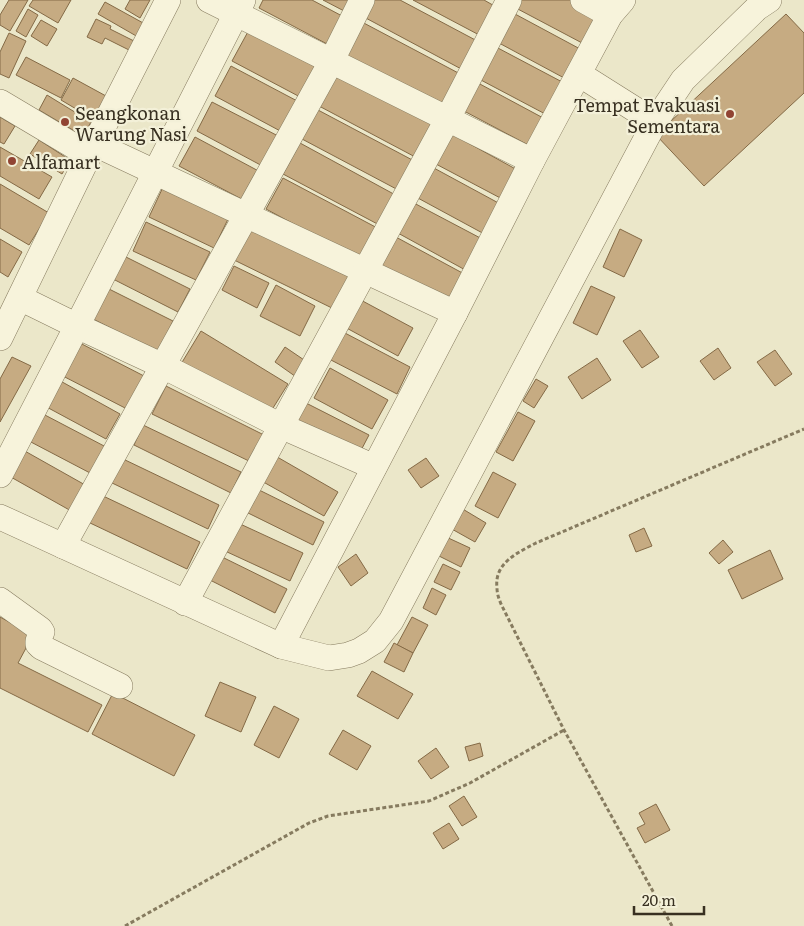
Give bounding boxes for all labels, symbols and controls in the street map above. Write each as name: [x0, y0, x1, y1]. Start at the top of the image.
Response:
place label: Tempat Evakuasi Sementara: [573, 91, 720, 139]
place label: Seangkonan Warung Nasi: [75, 99, 187, 147]
marker: Tempat Evakuasi Sementara: [724, 108, 736, 120]
marker: Seangkonan Warung Nasi: [59, 116, 71, 128]
place label: Alfamart: [22, 148, 101, 175]
marker: Alfamart: [6, 155, 18, 167]
scale bar: [634, 884, 704, 916]
text: 20 m: [642, 888, 676, 911]

